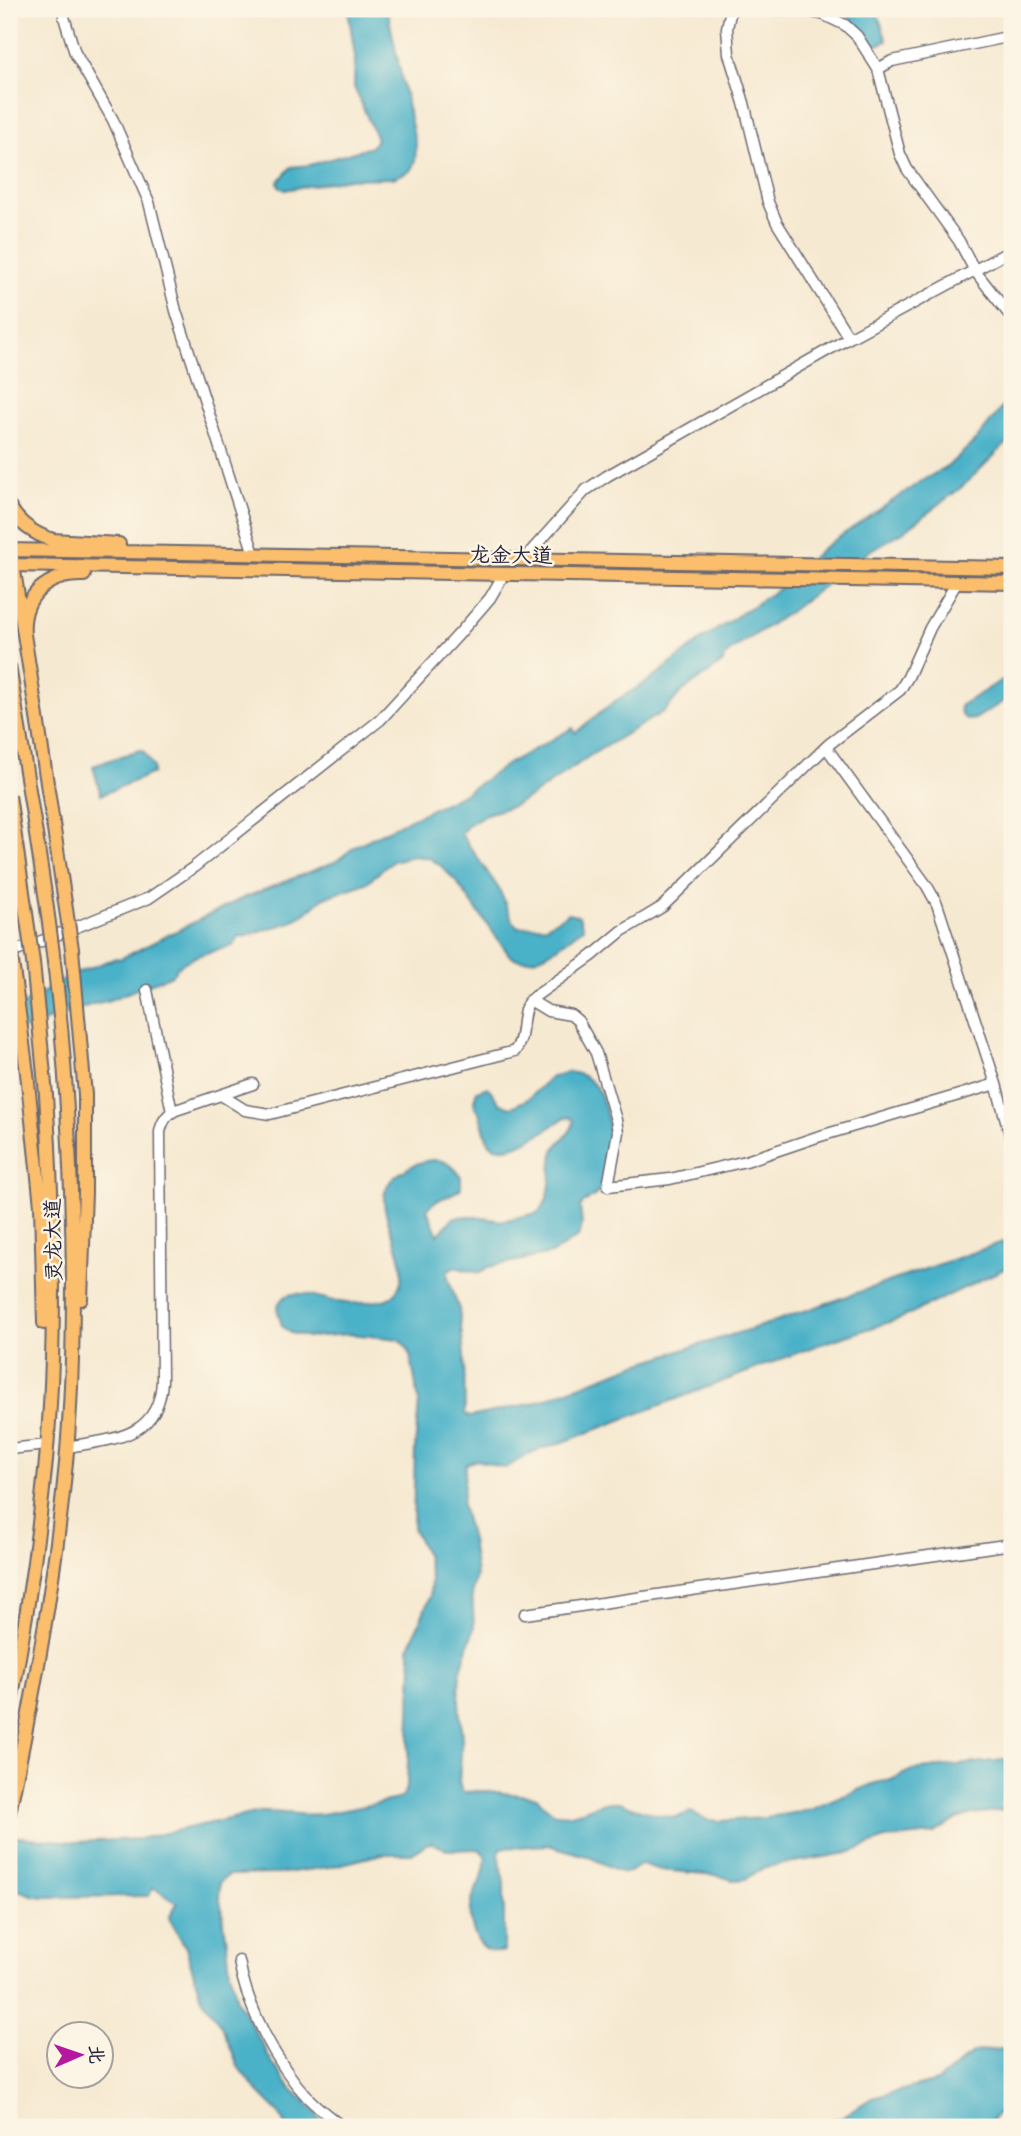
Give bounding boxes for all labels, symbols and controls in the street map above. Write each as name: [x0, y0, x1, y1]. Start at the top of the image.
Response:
street label: 龙金大道: [469, 540, 553, 570]
street label: 灵龙大道: [38, 1198, 68, 1282]
north arrow: [46, 2021, 116, 2090]
text: 北: [84, 2044, 109, 2064]

